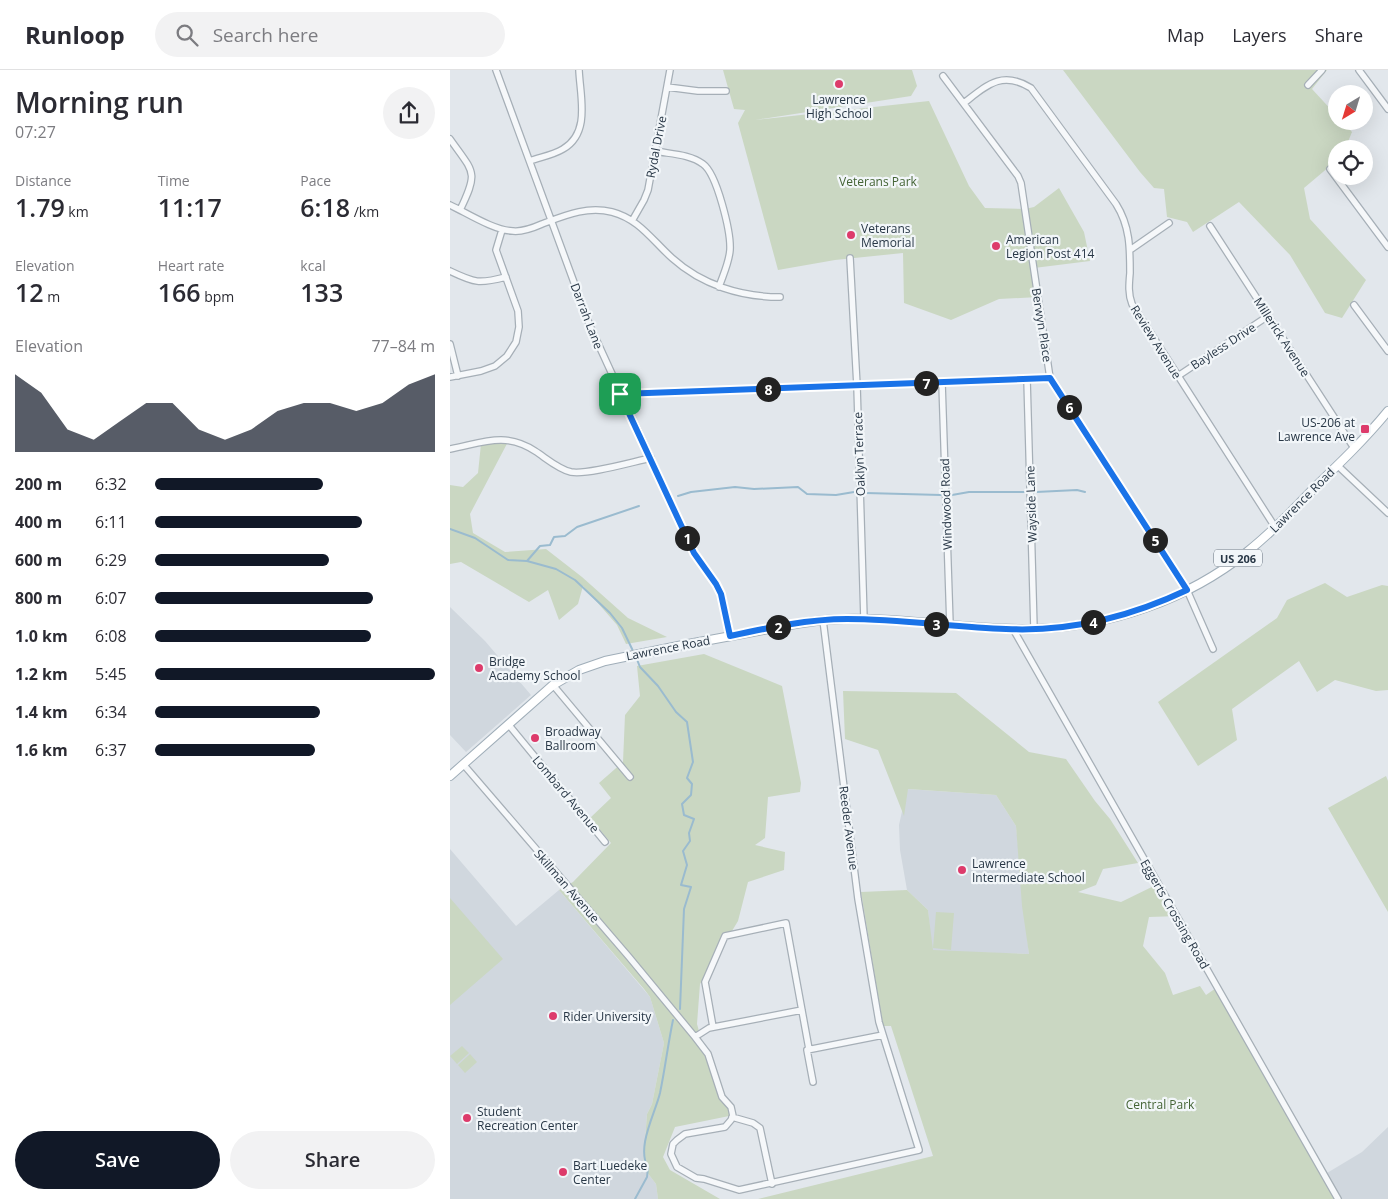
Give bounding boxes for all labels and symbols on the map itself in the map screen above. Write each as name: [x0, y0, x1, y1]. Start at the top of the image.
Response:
marker: Lawrence High School: [833, 78, 845, 90]
north arrow: [1328, 85, 1372, 130]
place label: Lawrence High School: [806, 91, 872, 122]
street label: Rydal Drive: [642, 114, 670, 180]
park label: Veterans Park: [839, 173, 918, 190]
place label: Veterans Memorial: [861, 220, 915, 251]
marker: Veterans Memorial: [845, 229, 857, 241]
place label: American Legion Post 414: [1006, 231, 1095, 262]
marker: American Legion Post 414: [990, 240, 1002, 252]
street label: Darrah Lane: [567, 281, 607, 352]
street label: Berwyn Place: [1028, 287, 1056, 363]
street label: Millerick Avenue: [1250, 294, 1314, 380]
street label: Review Avenue: [1127, 302, 1186, 382]
street label: Bayless Drive: [1187, 319, 1259, 373]
pin: 7: [914, 370, 938, 396]
pin: [599, 373, 641, 415]
pin: 8: [756, 376, 780, 402]
pin: 6: [1056, 394, 1082, 420]
street label: Oaklyn Terrace: [849, 411, 869, 496]
place label: US-206 at Lawrence Ave: [1278, 414, 1355, 445]
marker: US-206 at Lawrence Ave: [1359, 423, 1371, 435]
street label: Windwood Road: [936, 458, 956, 550]
street label: Lawrence Road: [1266, 464, 1338, 536]
street label: Wayside Lane: [1021, 465, 1041, 543]
pin: 1: [674, 526, 700, 550]
pin: 5: [1142, 528, 1168, 552]
road number: US 206: [1214, 549, 1262, 566]
pin: 4: [1080, 610, 1106, 634]
pin: 3: [924, 612, 948, 636]
pin: 2: [766, 614, 790, 640]
street label: Lawrence Road: [624, 632, 712, 664]
place label: Bridge Academy School: [489, 653, 580, 684]
marker: Bridge Academy School: [473, 662, 485, 674]
place label: Broadway Ballroom: [545, 723, 602, 754]
marker: Broadway Ballroom: [529, 732, 541, 744]
street label: Lombard Avenue: [529, 752, 603, 836]
street label: Reeder Avenue: [835, 785, 863, 871]
street label: Skillman Avenue: [530, 846, 604, 926]
place label: Lawrence Intermediate School: [972, 855, 1085, 886]
street label: Eggerts Crossing Road: [1137, 856, 1213, 972]
marker: Lawrence Intermediate School: [956, 864, 968, 876]
place label: Rider University: [563, 1008, 652, 1025]
marker: Rider University: [547, 1010, 559, 1022]
park label: Central Park: [1126, 1096, 1195, 1113]
place label: Student Recreation Center: [477, 1103, 578, 1134]
marker: Student Recreation Center: [461, 1112, 473, 1124]
place label: Bart Luedeke Center: [573, 1157, 647, 1188]
marker: Bart Luedeke Center: [557, 1166, 569, 1178]

